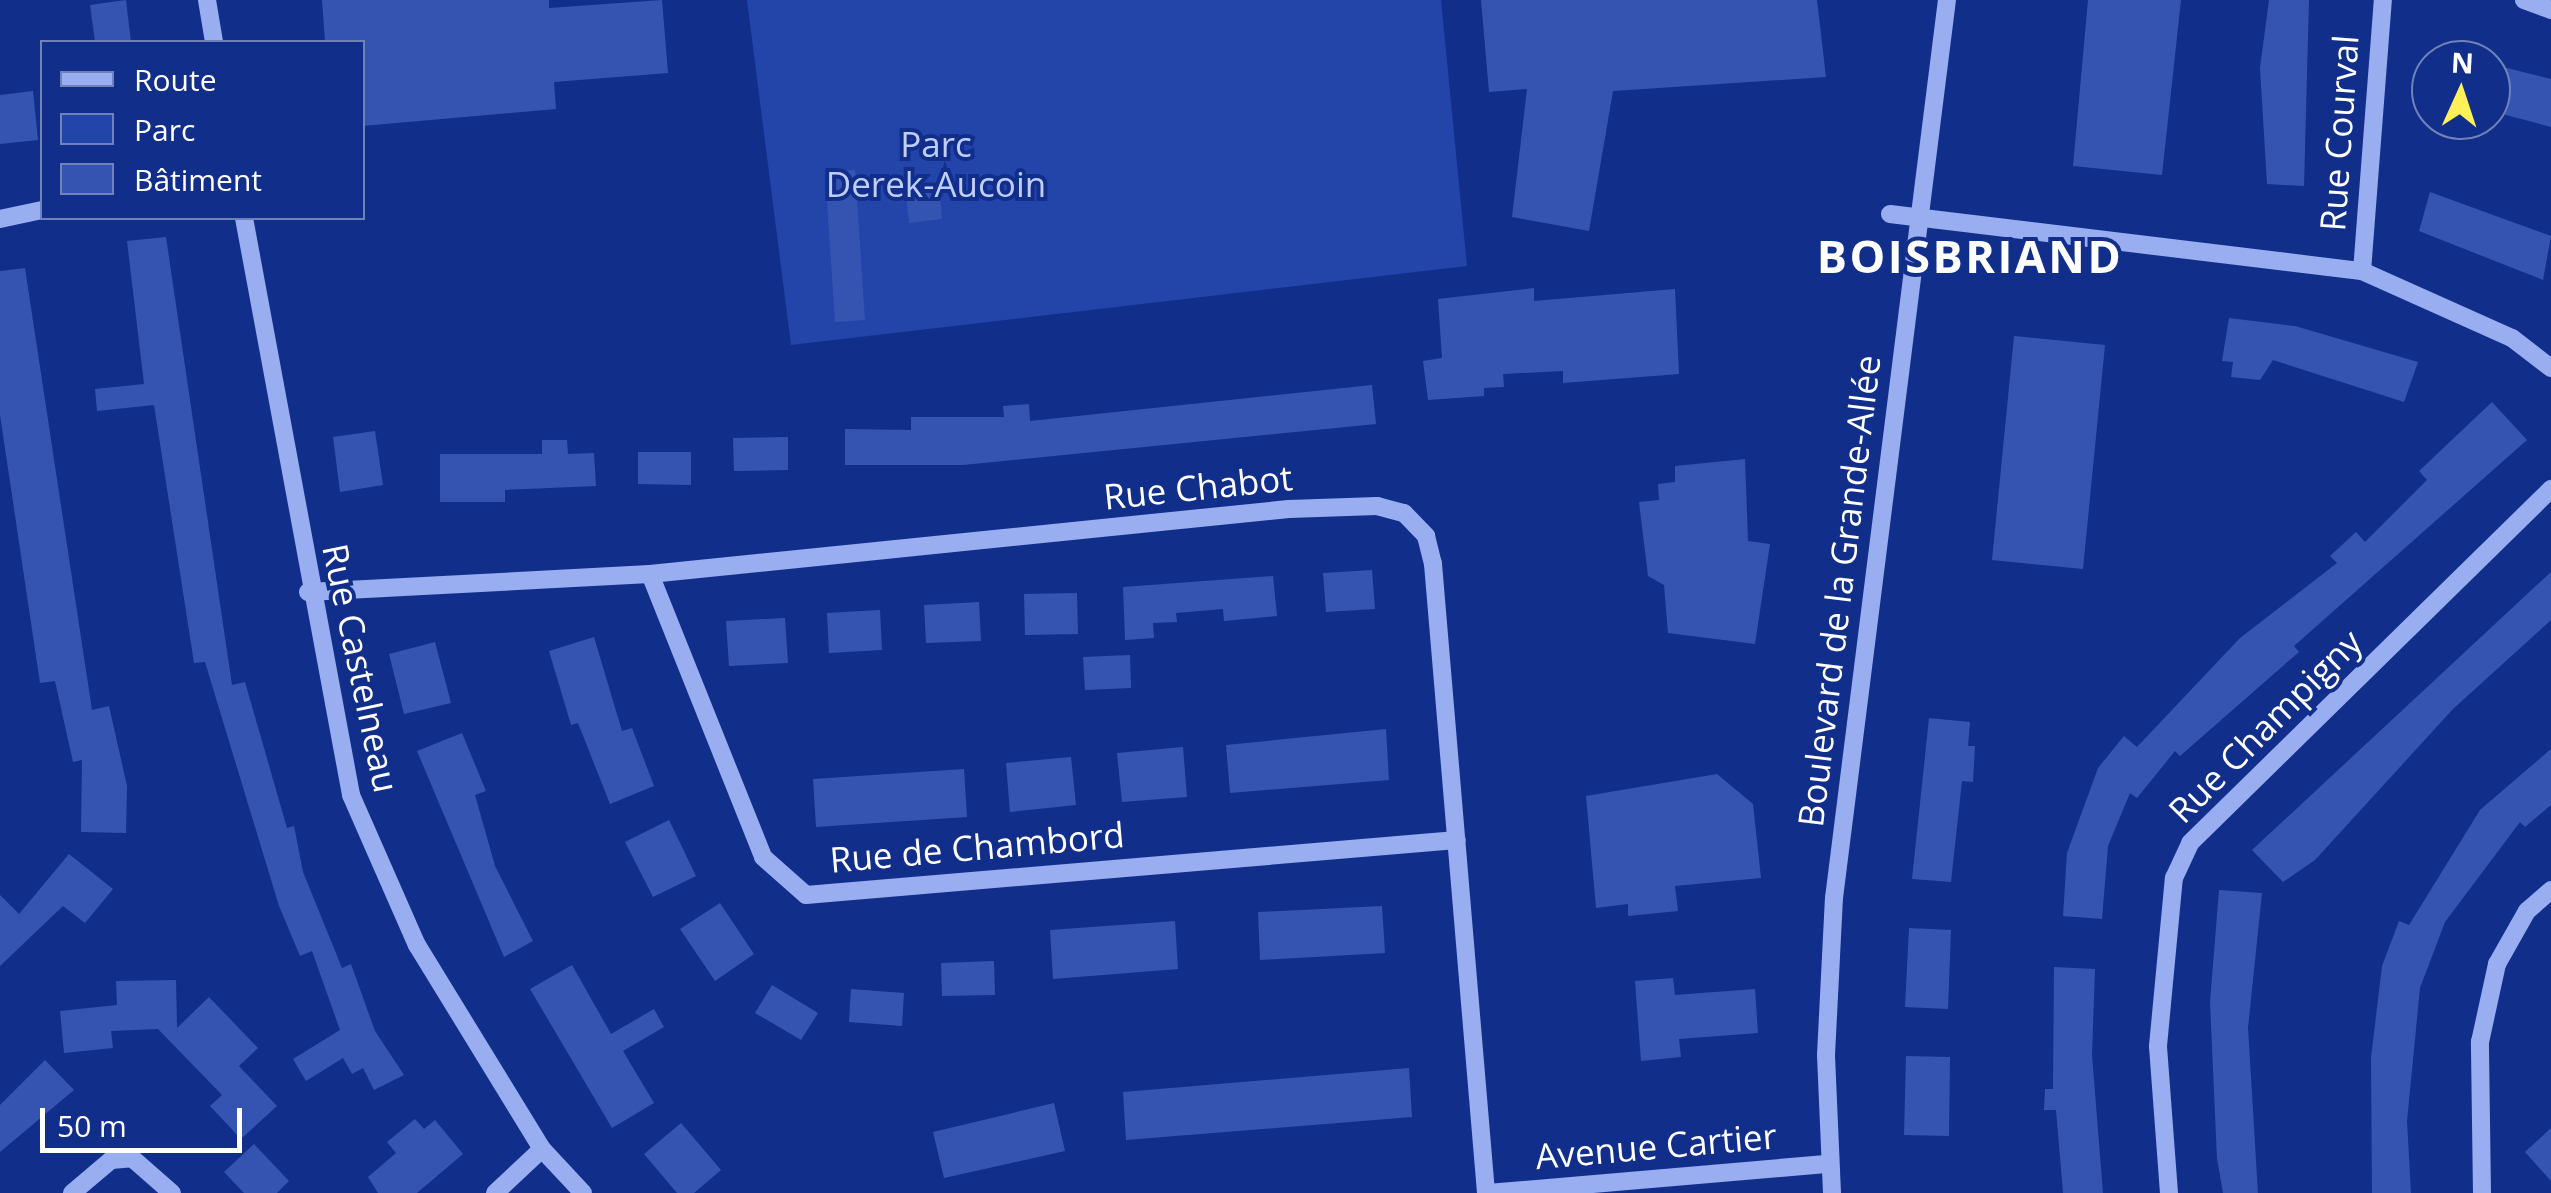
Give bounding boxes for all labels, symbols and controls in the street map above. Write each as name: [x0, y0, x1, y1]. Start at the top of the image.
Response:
street label: Rue Courval: [2311, 34, 2367, 232]
legend: [40, 40, 365, 220]
north arrow: [2411, 40, 2511, 140]
text: N: [2450, 42, 2475, 82]
text: Route: [134, 59, 217, 100]
text: Parc: [134, 109, 195, 150]
park label: Parc Derek-Aucoin: [826, 123, 1046, 205]
text: Bâtiment: [134, 159, 262, 200]
district label: BOISBRIAND: [1817, 229, 2123, 283]
street label: Boulevard de la Grande-Allée: [1789, 353, 1889, 829]
street label: Rue Chabot: [1101, 456, 1295, 518]
street label: Rue Castelneau: [314, 540, 408, 796]
street label: Rue Champigny: [2160, 621, 2370, 831]
street label: Rue de Chambord: [828, 813, 1126, 881]
scale bar: [45, 1088, 248, 1150]
text: 50 m: [57, 1105, 127, 1146]
street label: Avenue Cartier: [1534, 1115, 1778, 1177]

